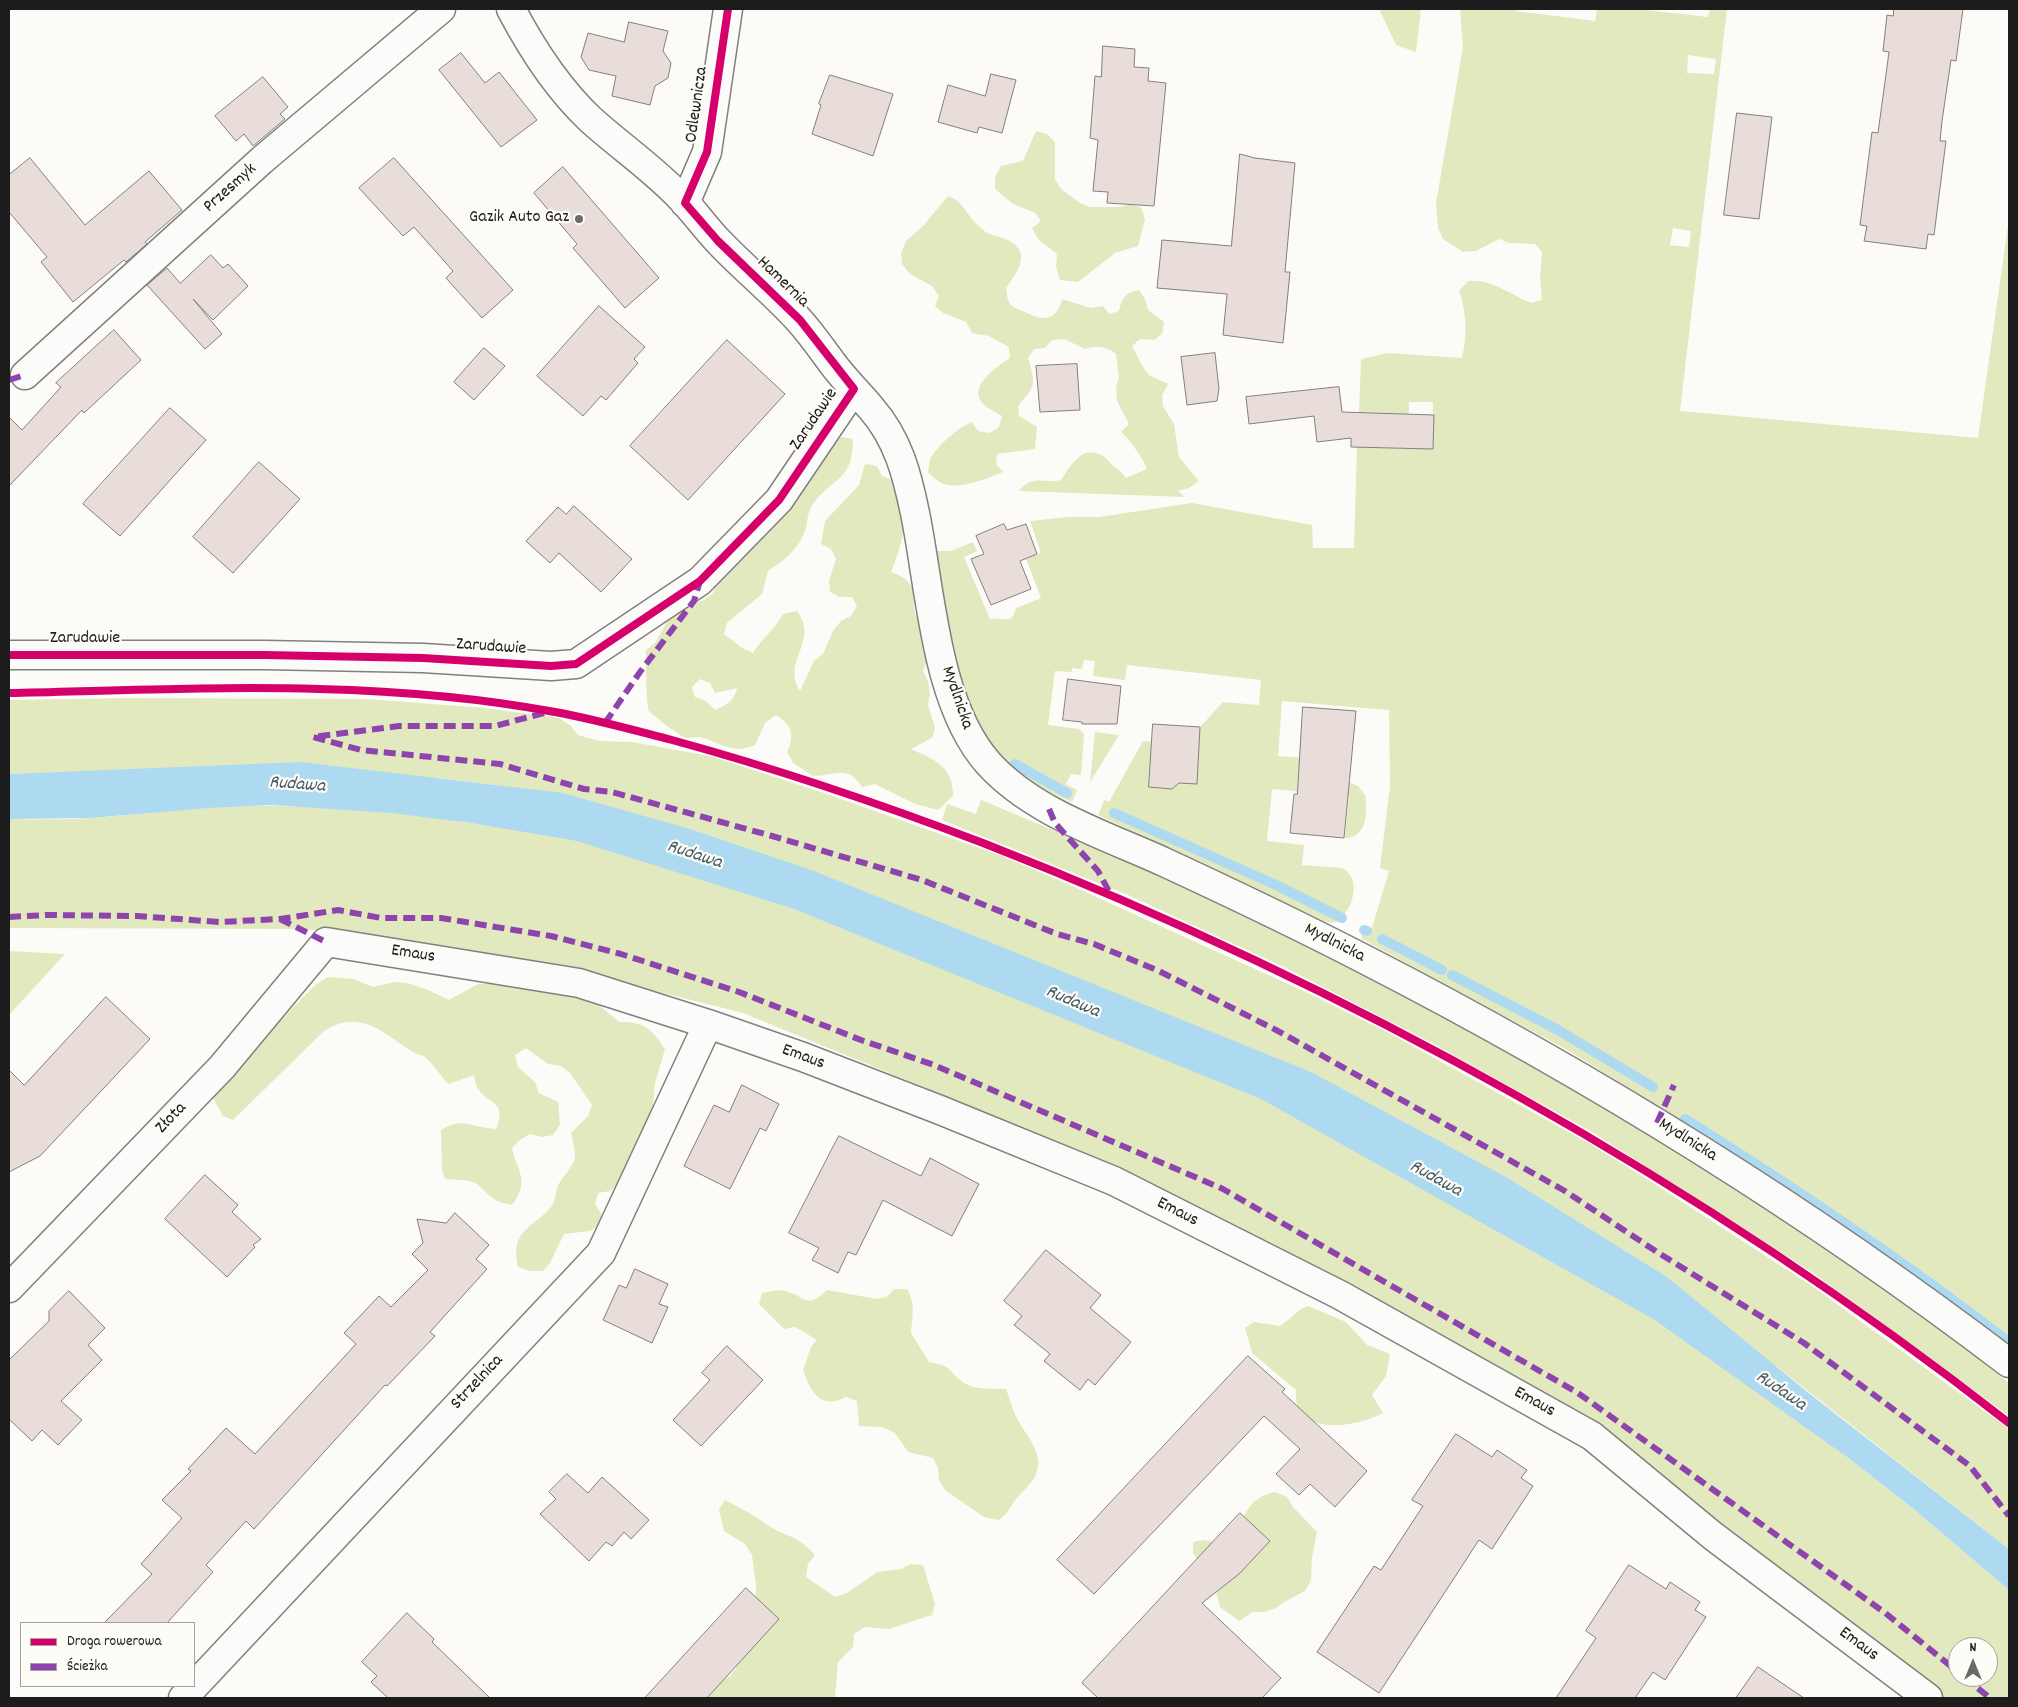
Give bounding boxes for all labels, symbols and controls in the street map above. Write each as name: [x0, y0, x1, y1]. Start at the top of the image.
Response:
street label: Odlewnicza: [682, 66, 714, 144]
street label: Przesmyk: [200, 159, 262, 219]
place label: Gazik Auto Gaz: [469, 208, 569, 230]
marker: Gazik Auto Gaz: [573, 213, 585, 225]
street label: Hamernia: [751, 253, 813, 313]
street label: Zarudawie: [786, 385, 844, 455]
street label: Zarudawie: [50, 629, 120, 651]
street label: Zarudawie: [455, 635, 527, 661]
street label: Mydlnicka: [935, 664, 977, 732]
water label: Rudawa: [268, 773, 326, 799]
water label: Rudawa: [664, 836, 724, 876]
street label: Mydlnicka: [1300, 920, 1368, 968]
street label: Emaus: [389, 941, 437, 969]
water label: Rudawa: [1042, 981, 1102, 1025]
street label: Emaus: [778, 1040, 828, 1076]
street label: Złota: [152, 1099, 192, 1139]
street label: Mydlnicka: [1654, 1115, 1720, 1167]
water label: Rudawa: [1405, 1156, 1465, 1204]
street label: Emaus: [1152, 1193, 1202, 1233]
street label: Strzelnica: [447, 1351, 509, 1415]
water label: Rudawa: [1750, 1367, 1810, 1417]
street label: Emaus: [1509, 1383, 1559, 1423]
legend: [20, 1622, 195, 1687]
street label: Emaus: [1834, 1623, 1882, 1667]
text: Droga rowerowa: [67, 1631, 161, 1653]
north arrow: [1948, 1637, 1998, 1687]
text: N: [1970, 1638, 1976, 1658]
text: Ścieżka: [67, 1656, 107, 1678]

